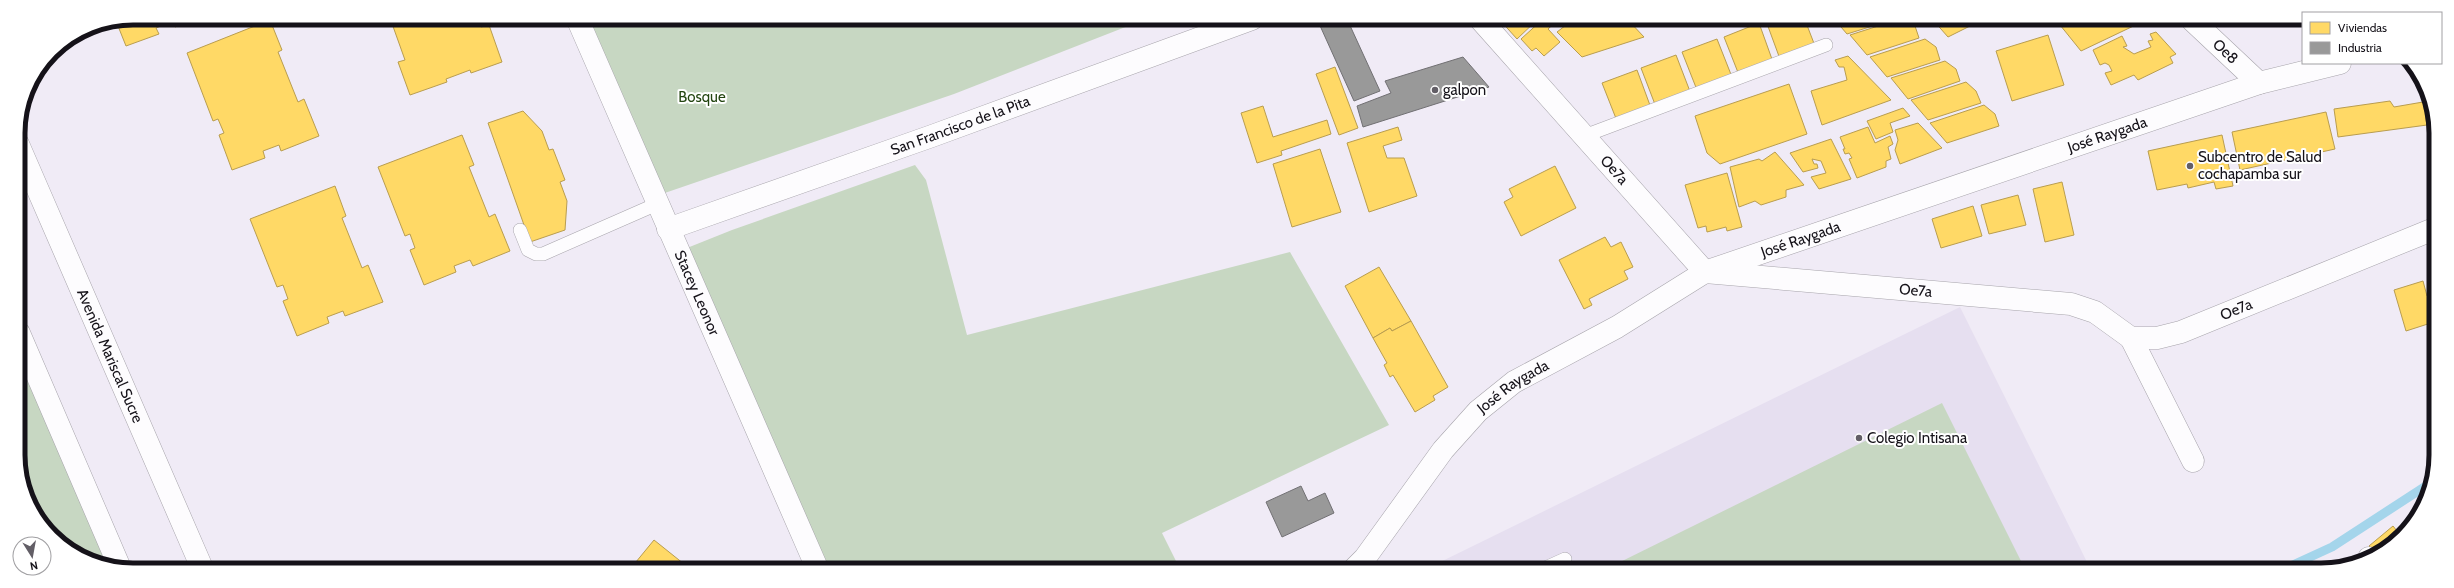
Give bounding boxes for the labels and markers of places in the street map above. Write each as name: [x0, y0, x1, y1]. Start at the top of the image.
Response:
place label: galpon: [1443, 81, 1486, 99]
marker: galpon: [1430, 85, 1440, 95]
place label: Subcentro de Salud cochapamba sur: [2198, 148, 2322, 183]
marker: Subcentro de Salud cochapamba sur: [2185, 161, 2195, 171]
place label: Colegio Intisana: [1867, 429, 1968, 447]
marker: Colegio Intisana: [1854, 433, 1864, 443]

